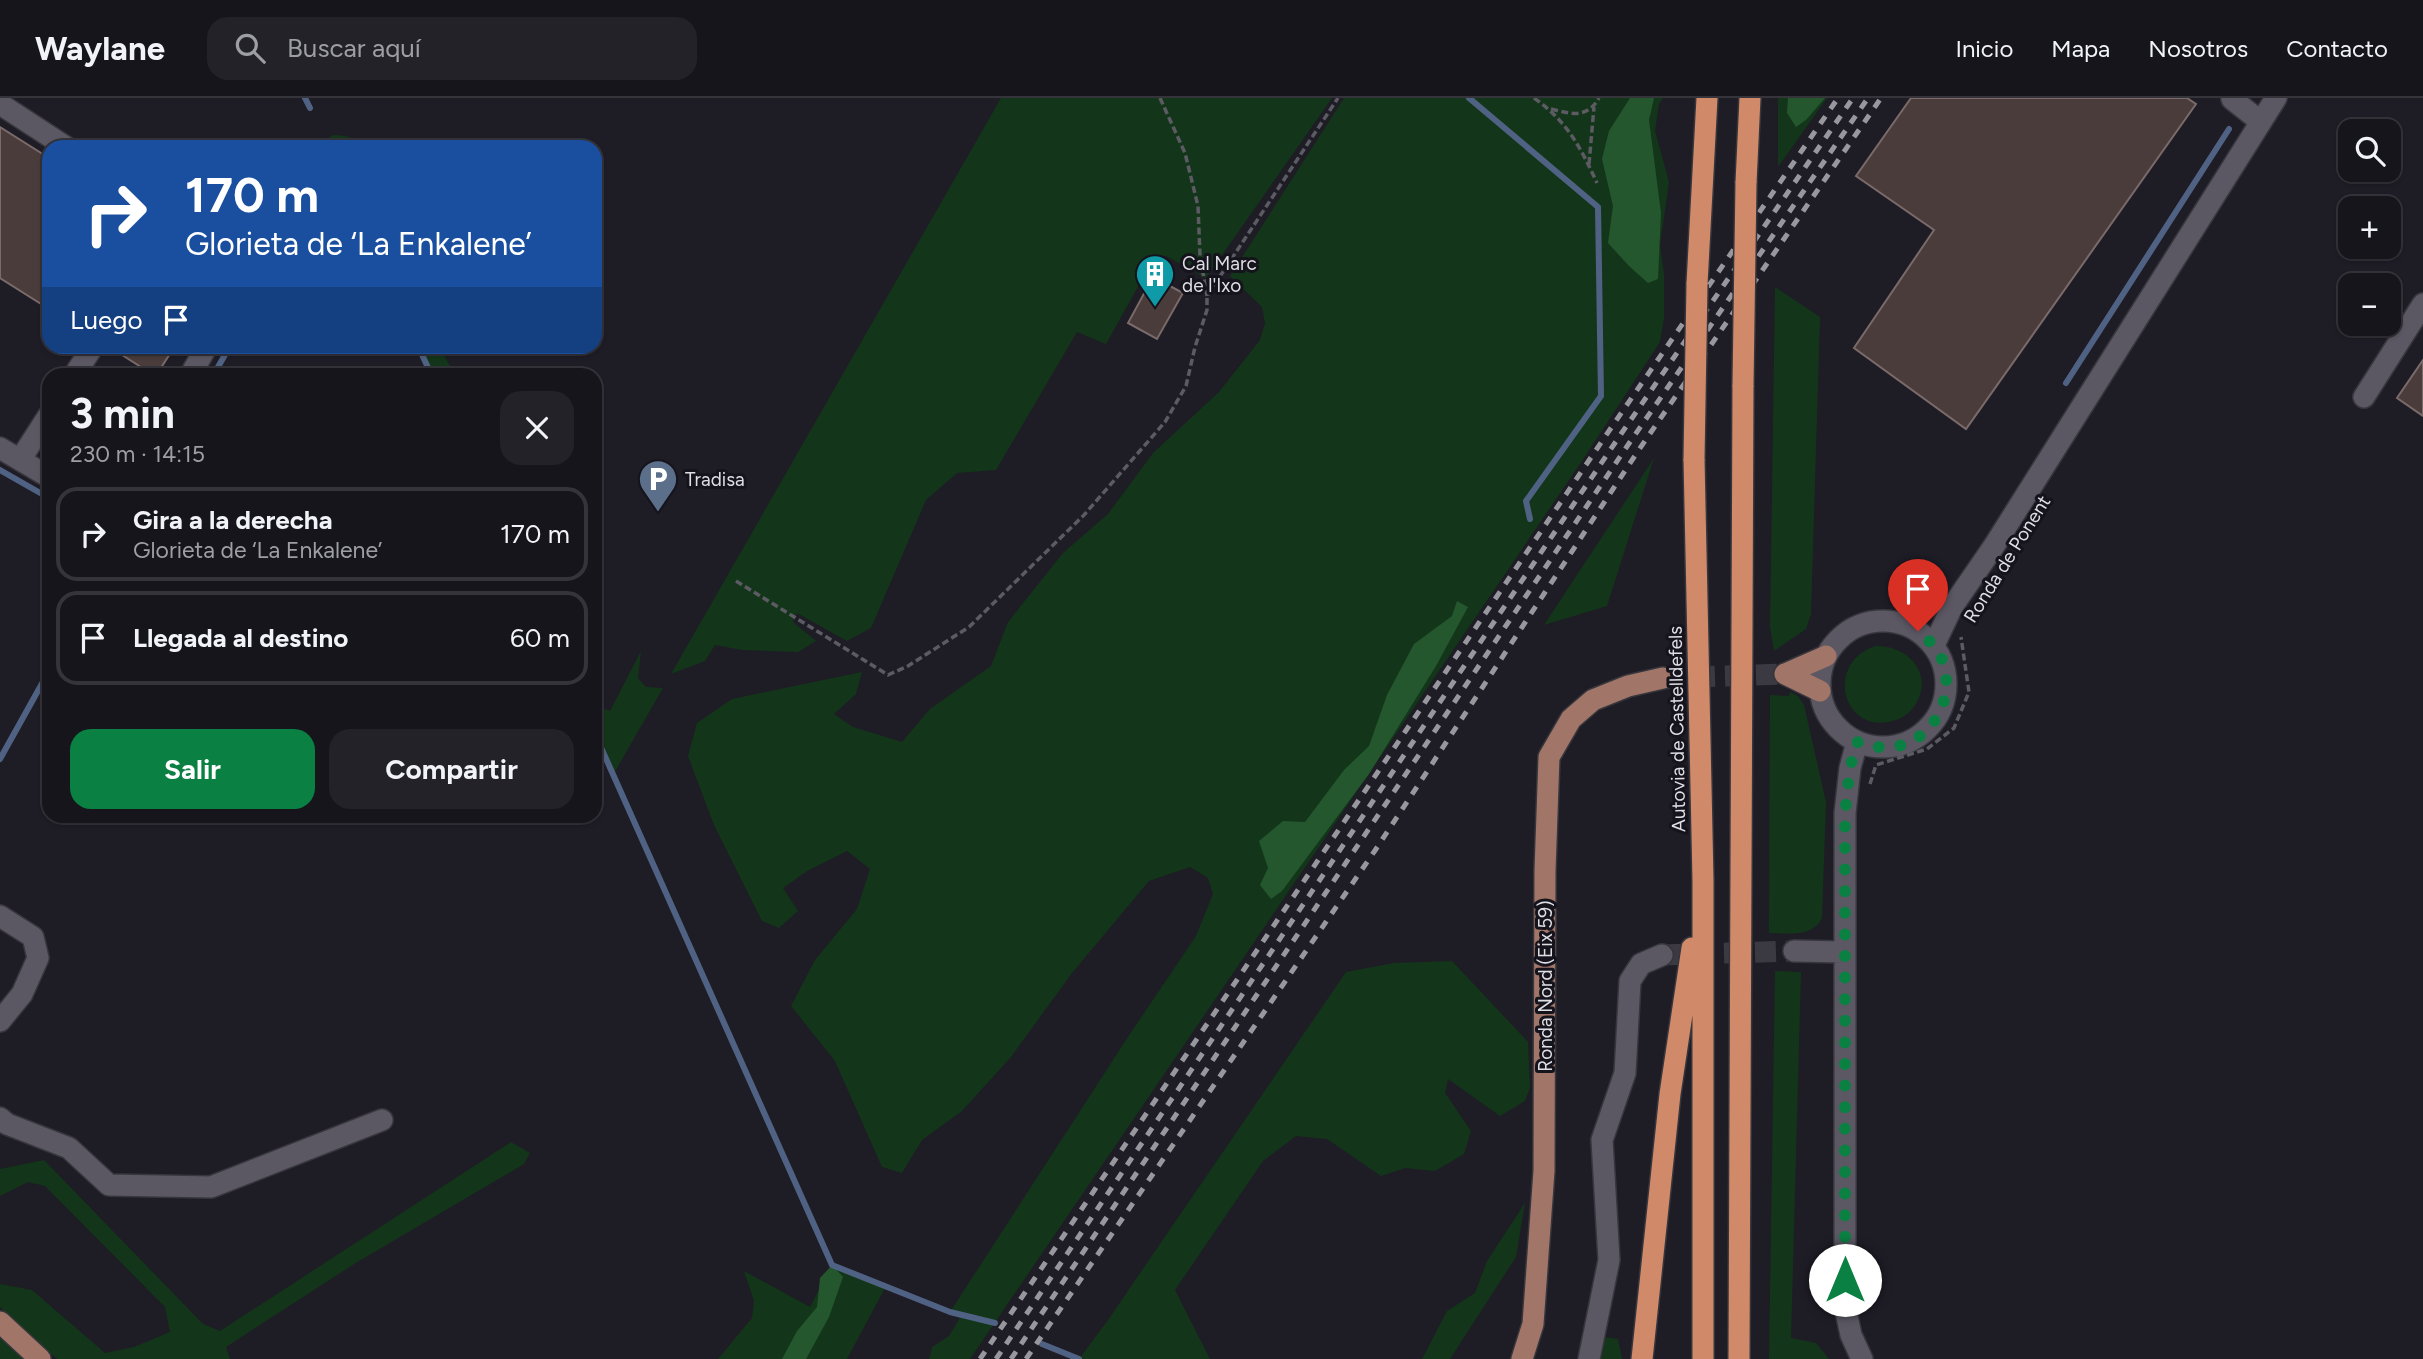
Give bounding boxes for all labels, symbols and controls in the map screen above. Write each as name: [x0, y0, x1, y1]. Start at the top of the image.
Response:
search box: [207, 17, 697, 80]
text: Waylane: [35, 29, 165, 68]
icon: search: [231, 29, 269, 67]
text: Buscar aquí: [287, 32, 421, 64]
text: Inicio: [1955, 34, 2013, 63]
text: Mapa: [2051, 34, 2110, 63]
text: Nosotros: [2148, 34, 2248, 63]
text: Contacto: [2286, 34, 2388, 63]
map controls: [2338, 119, 2401, 336]
button: search: [2338, 119, 2401, 182]
text: 170 m: [185, 165, 319, 224]
icon: right: [70, 168, 161, 259]
button: +: [2338, 196, 2401, 259]
text: Glorieta de ‘La Enkalene’: [185, 225, 532, 263]
place label: Cal Marc de l'Ixo: [1182, 252, 1257, 297]
building icon: Cal Marc de l'Ixo: [1134, 253, 1176, 308]
button: −: [2338, 273, 2401, 336]
icon: arrive: [157, 301, 195, 339]
text: Luego: [70, 304, 143, 336]
text: 3 min: [70, 388, 175, 439]
button: close: [500, 391, 574, 465]
text: 230 m · 14:15: [70, 440, 205, 468]
parking icon: Tradisa: [637, 458, 679, 513]
place label: Tradisa: [685, 468, 745, 491]
street label: Ronda de Ponent: [1959, 491, 2055, 627]
text: Gira a la derecha: [133, 504, 333, 536]
icon: right: [74, 515, 112, 553]
text: 170 m: [500, 518, 570, 550]
text: Glorieta de ‘La Enkalene’: [133, 536, 382, 564]
pin: [1888, 559, 1948, 631]
icon: arrive: [1899, 570, 1937, 608]
icon: arrive: [74, 619, 112, 657]
text: Llegada al destino: [133, 622, 348, 654]
text: 60 m: [510, 622, 570, 654]
street label: Autovia de Castelldefels: [1664, 626, 1690, 832]
button: Salir: [70, 729, 315, 809]
button: Compartir: [329, 729, 574, 809]
street label: Ronda Nord (Eix 59): [1534, 900, 1557, 1072]
position arrow: [1808, 1243, 1882, 1317]

